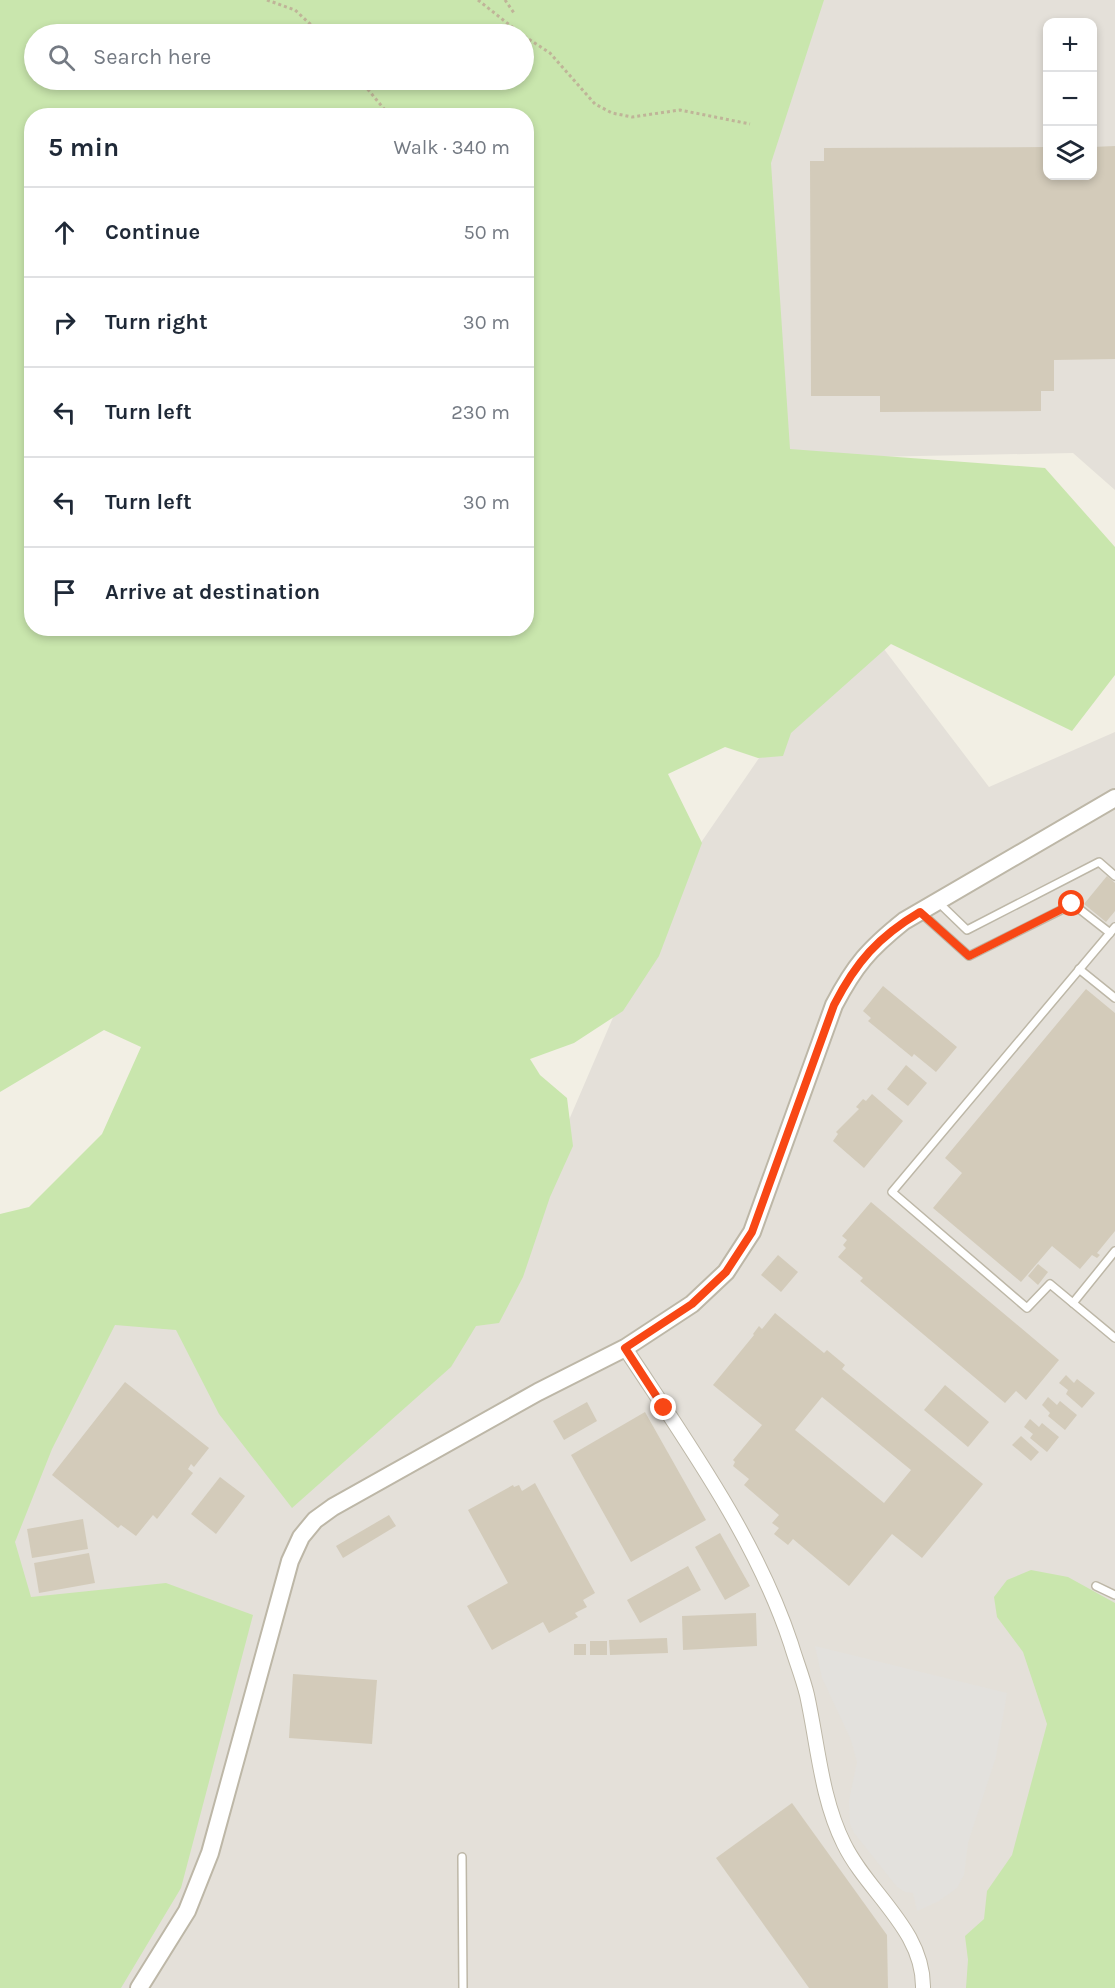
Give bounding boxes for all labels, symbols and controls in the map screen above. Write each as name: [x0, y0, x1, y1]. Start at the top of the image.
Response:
map controls: [1043, 18, 1097, 180]
button: +: [1043, 18, 1097, 72]
search box: [24, 24, 534, 90]
icon: search: [45, 41, 78, 74]
text: Search here: [93, 44, 211, 70]
button: −: [1043, 72, 1097, 126]
button: layers: [1043, 126, 1097, 180]
text: 5 min: [48, 132, 119, 163]
text: Walk · 340 m: [394, 136, 510, 159]
icon: ahead: [48, 216, 81, 249]
text: Continue: [105, 219, 200, 245]
text: 50 m: [463, 221, 510, 244]
icon: right: [48, 306, 81, 339]
text: Turn right: [105, 309, 208, 335]
text: 30 m: [463, 311, 510, 334]
icon: left: [48, 396, 81, 429]
text: Turn left: [105, 399, 192, 425]
text: 230 m: [451, 401, 510, 424]
icon: left: [48, 486, 81, 519]
text: Turn left: [105, 489, 192, 515]
text: 30 m: [463, 491, 510, 514]
icon: arrive: [48, 576, 81, 609]
text: Arrive at destination: [105, 579, 320, 605]
route start: [1058, 890, 1084, 916]
route end: [650, 1394, 676, 1420]

